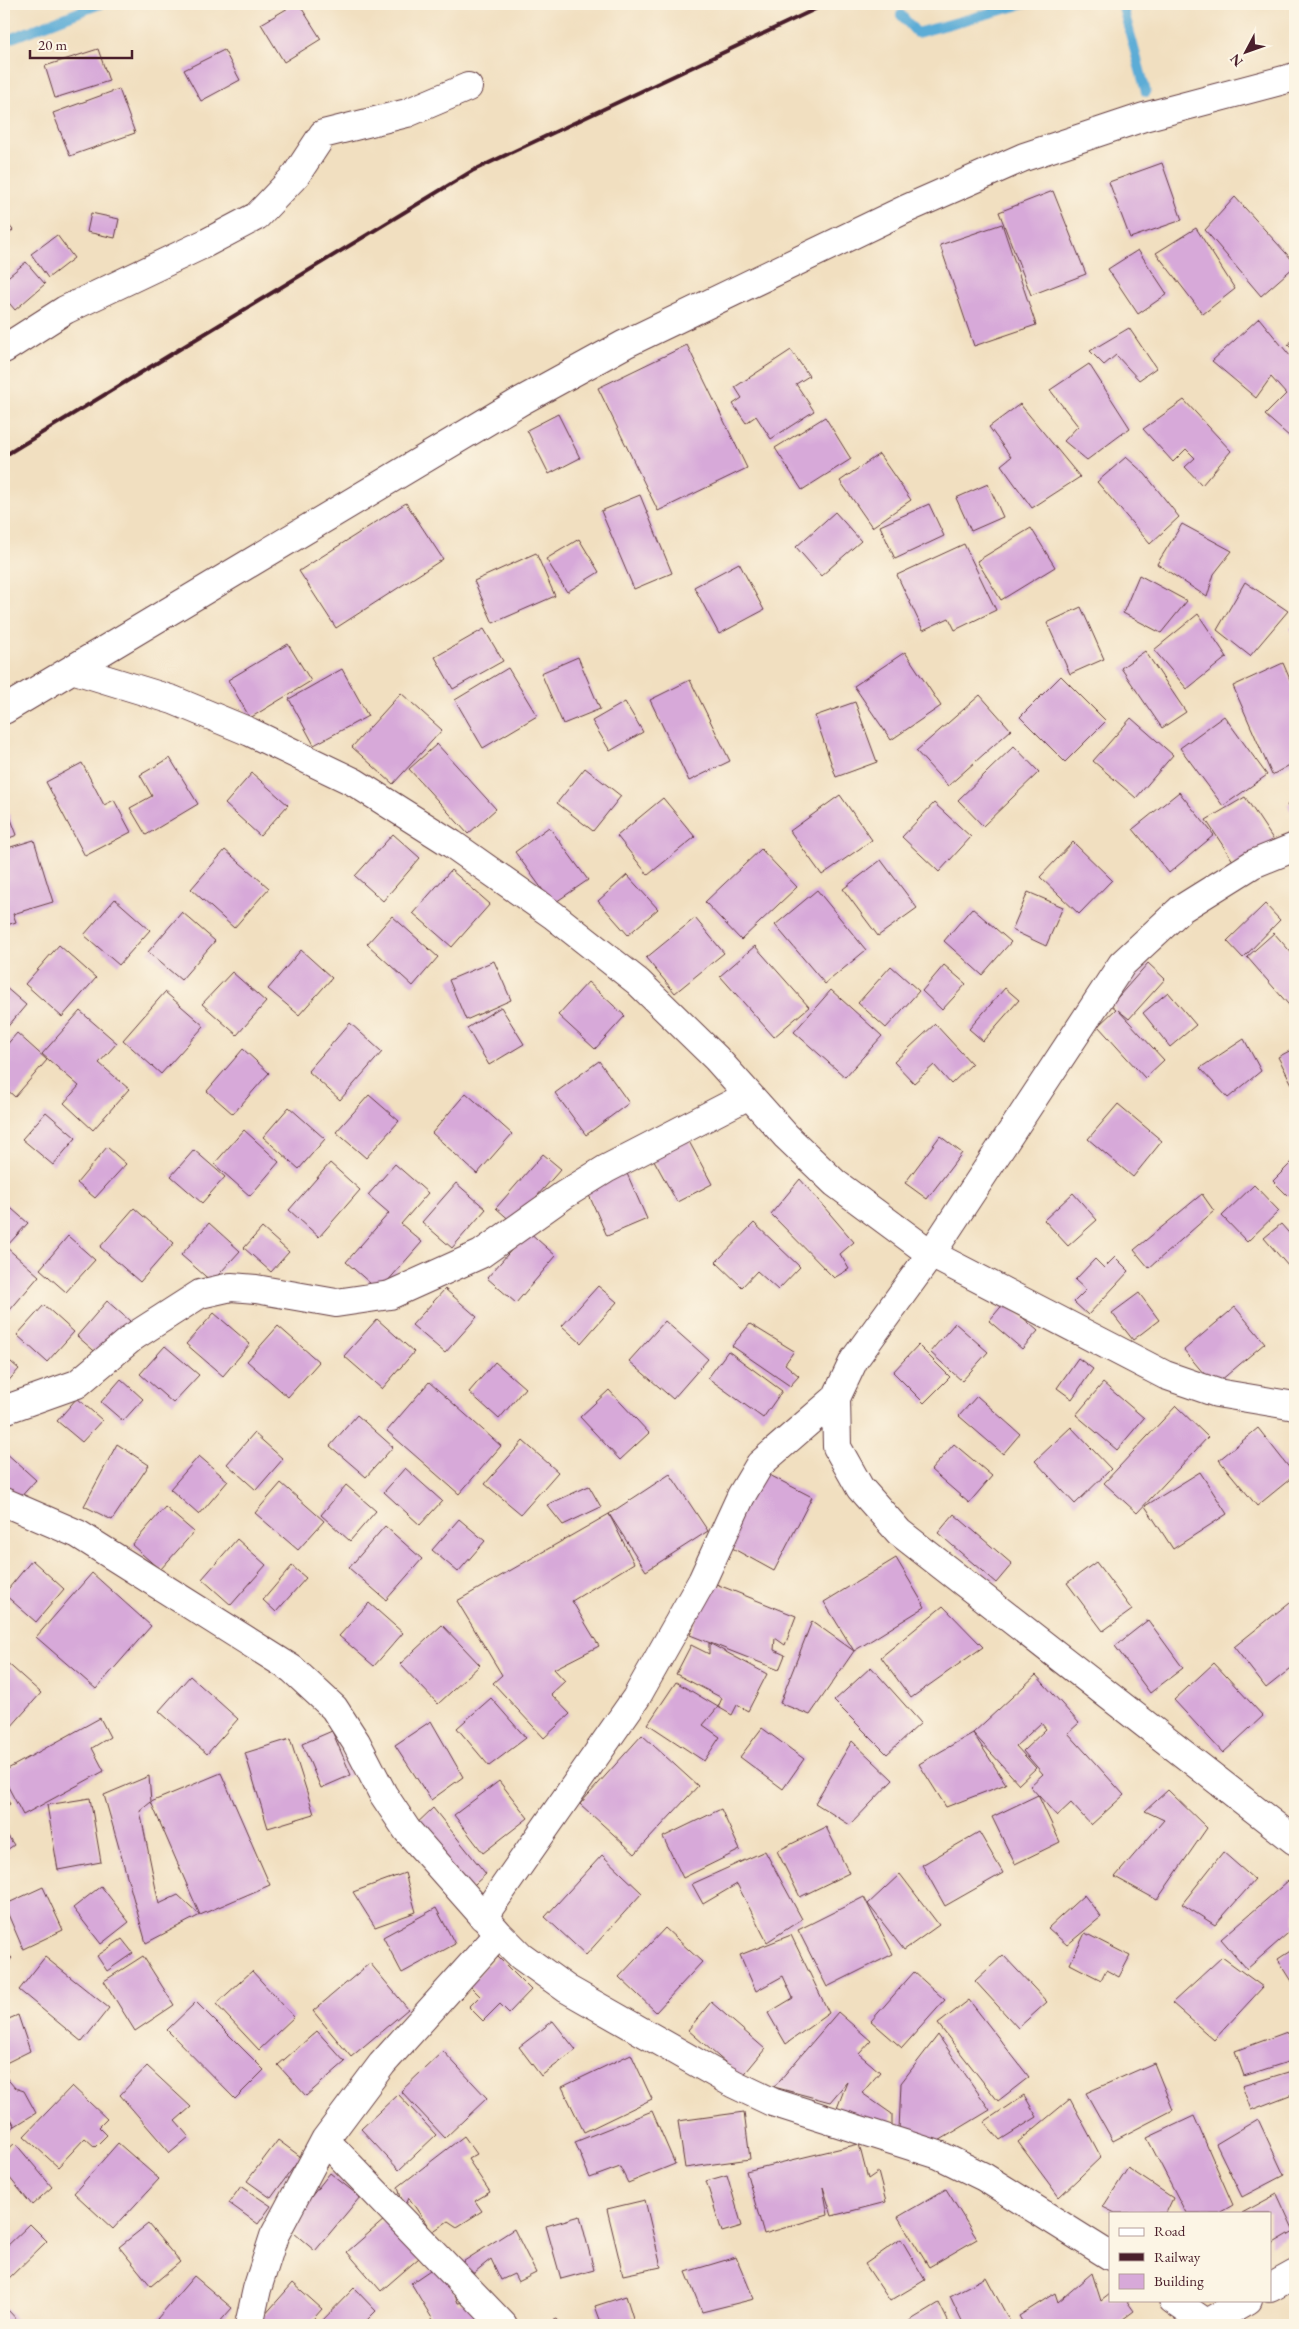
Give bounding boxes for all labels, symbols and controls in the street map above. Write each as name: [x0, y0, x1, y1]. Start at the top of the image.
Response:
scale bar: [30, 28, 132, 60]
north arrow: [1222, 28, 1272, 78]
text: 20 m: [38, 35, 67, 54]
text: N: [1225, 50, 1247, 71]
legend: [1109, 2212, 1272, 2302]
text: Road: [1154, 2221, 1186, 2240]
text: Railway: [1154, 2247, 1201, 2266]
text: Building: [1154, 2271, 1204, 2290]

